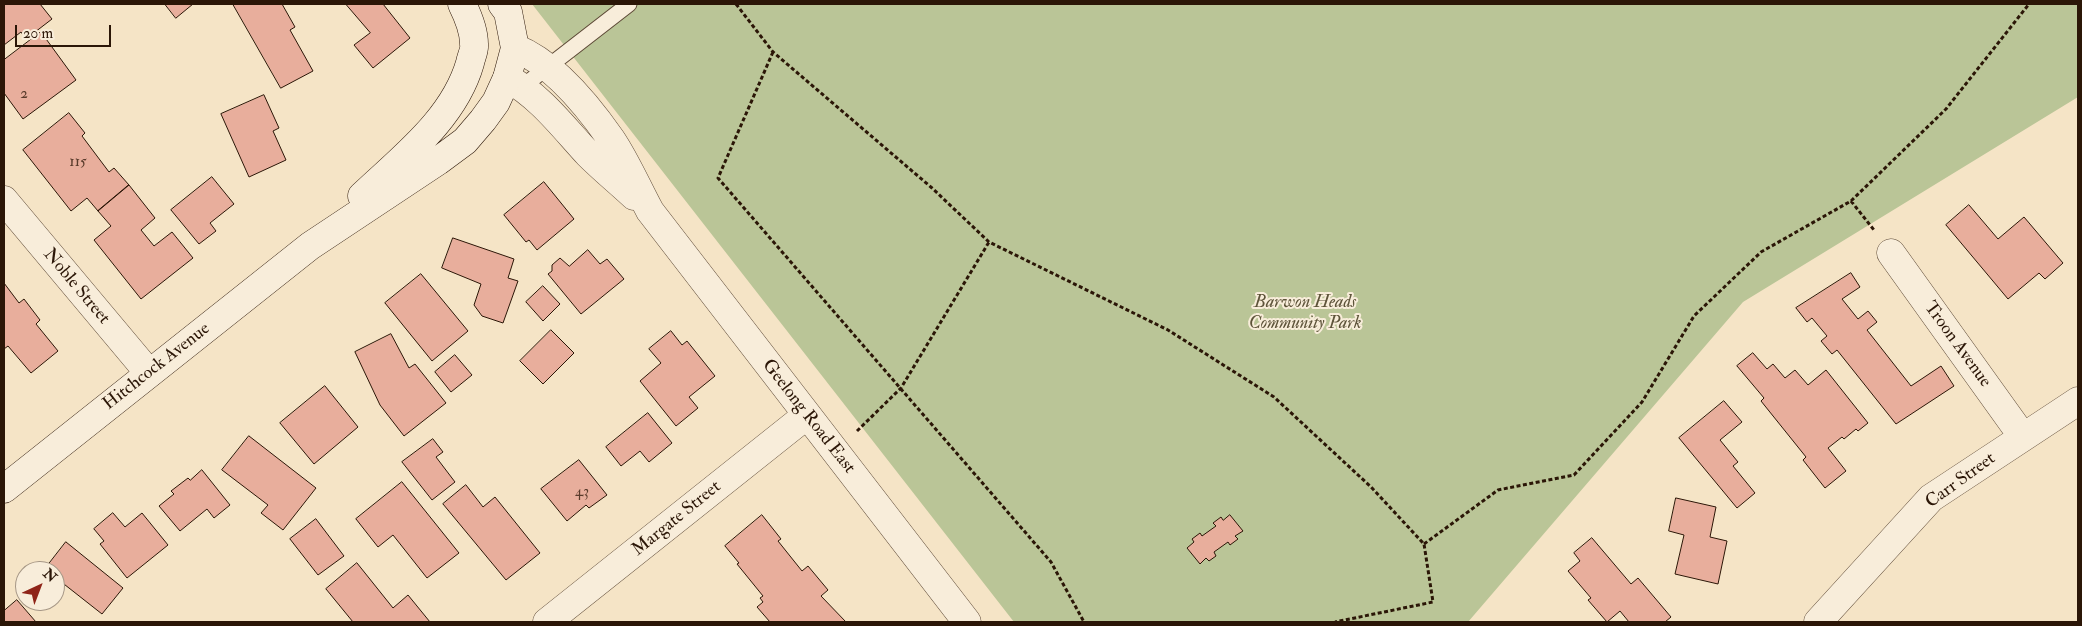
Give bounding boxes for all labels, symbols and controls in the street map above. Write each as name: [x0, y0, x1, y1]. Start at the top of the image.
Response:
scale bar: [18, 15, 114, 47]
text: 20 m: [23, 24, 53, 43]
house number: 2: [20, 86, 28, 104]
house number: 115: [69, 154, 87, 172]
street label: Noble Street: [38, 245, 114, 329]
park label: Barwon Heads Community Park: [1249, 292, 1361, 334]
street label: Troon Avenue: [1919, 298, 1995, 392]
street label: Hitchcock Avenue: [99, 319, 215, 415]
street label: Geelong Road East: [757, 356, 859, 478]
street label: Carr Street: [1922, 448, 2000, 514]
street label: Margate Street: [628, 477, 726, 561]
house number: 43: [575, 484, 589, 502]
north arrow: [15, 561, 65, 611]
text: N: [39, 565, 60, 586]

